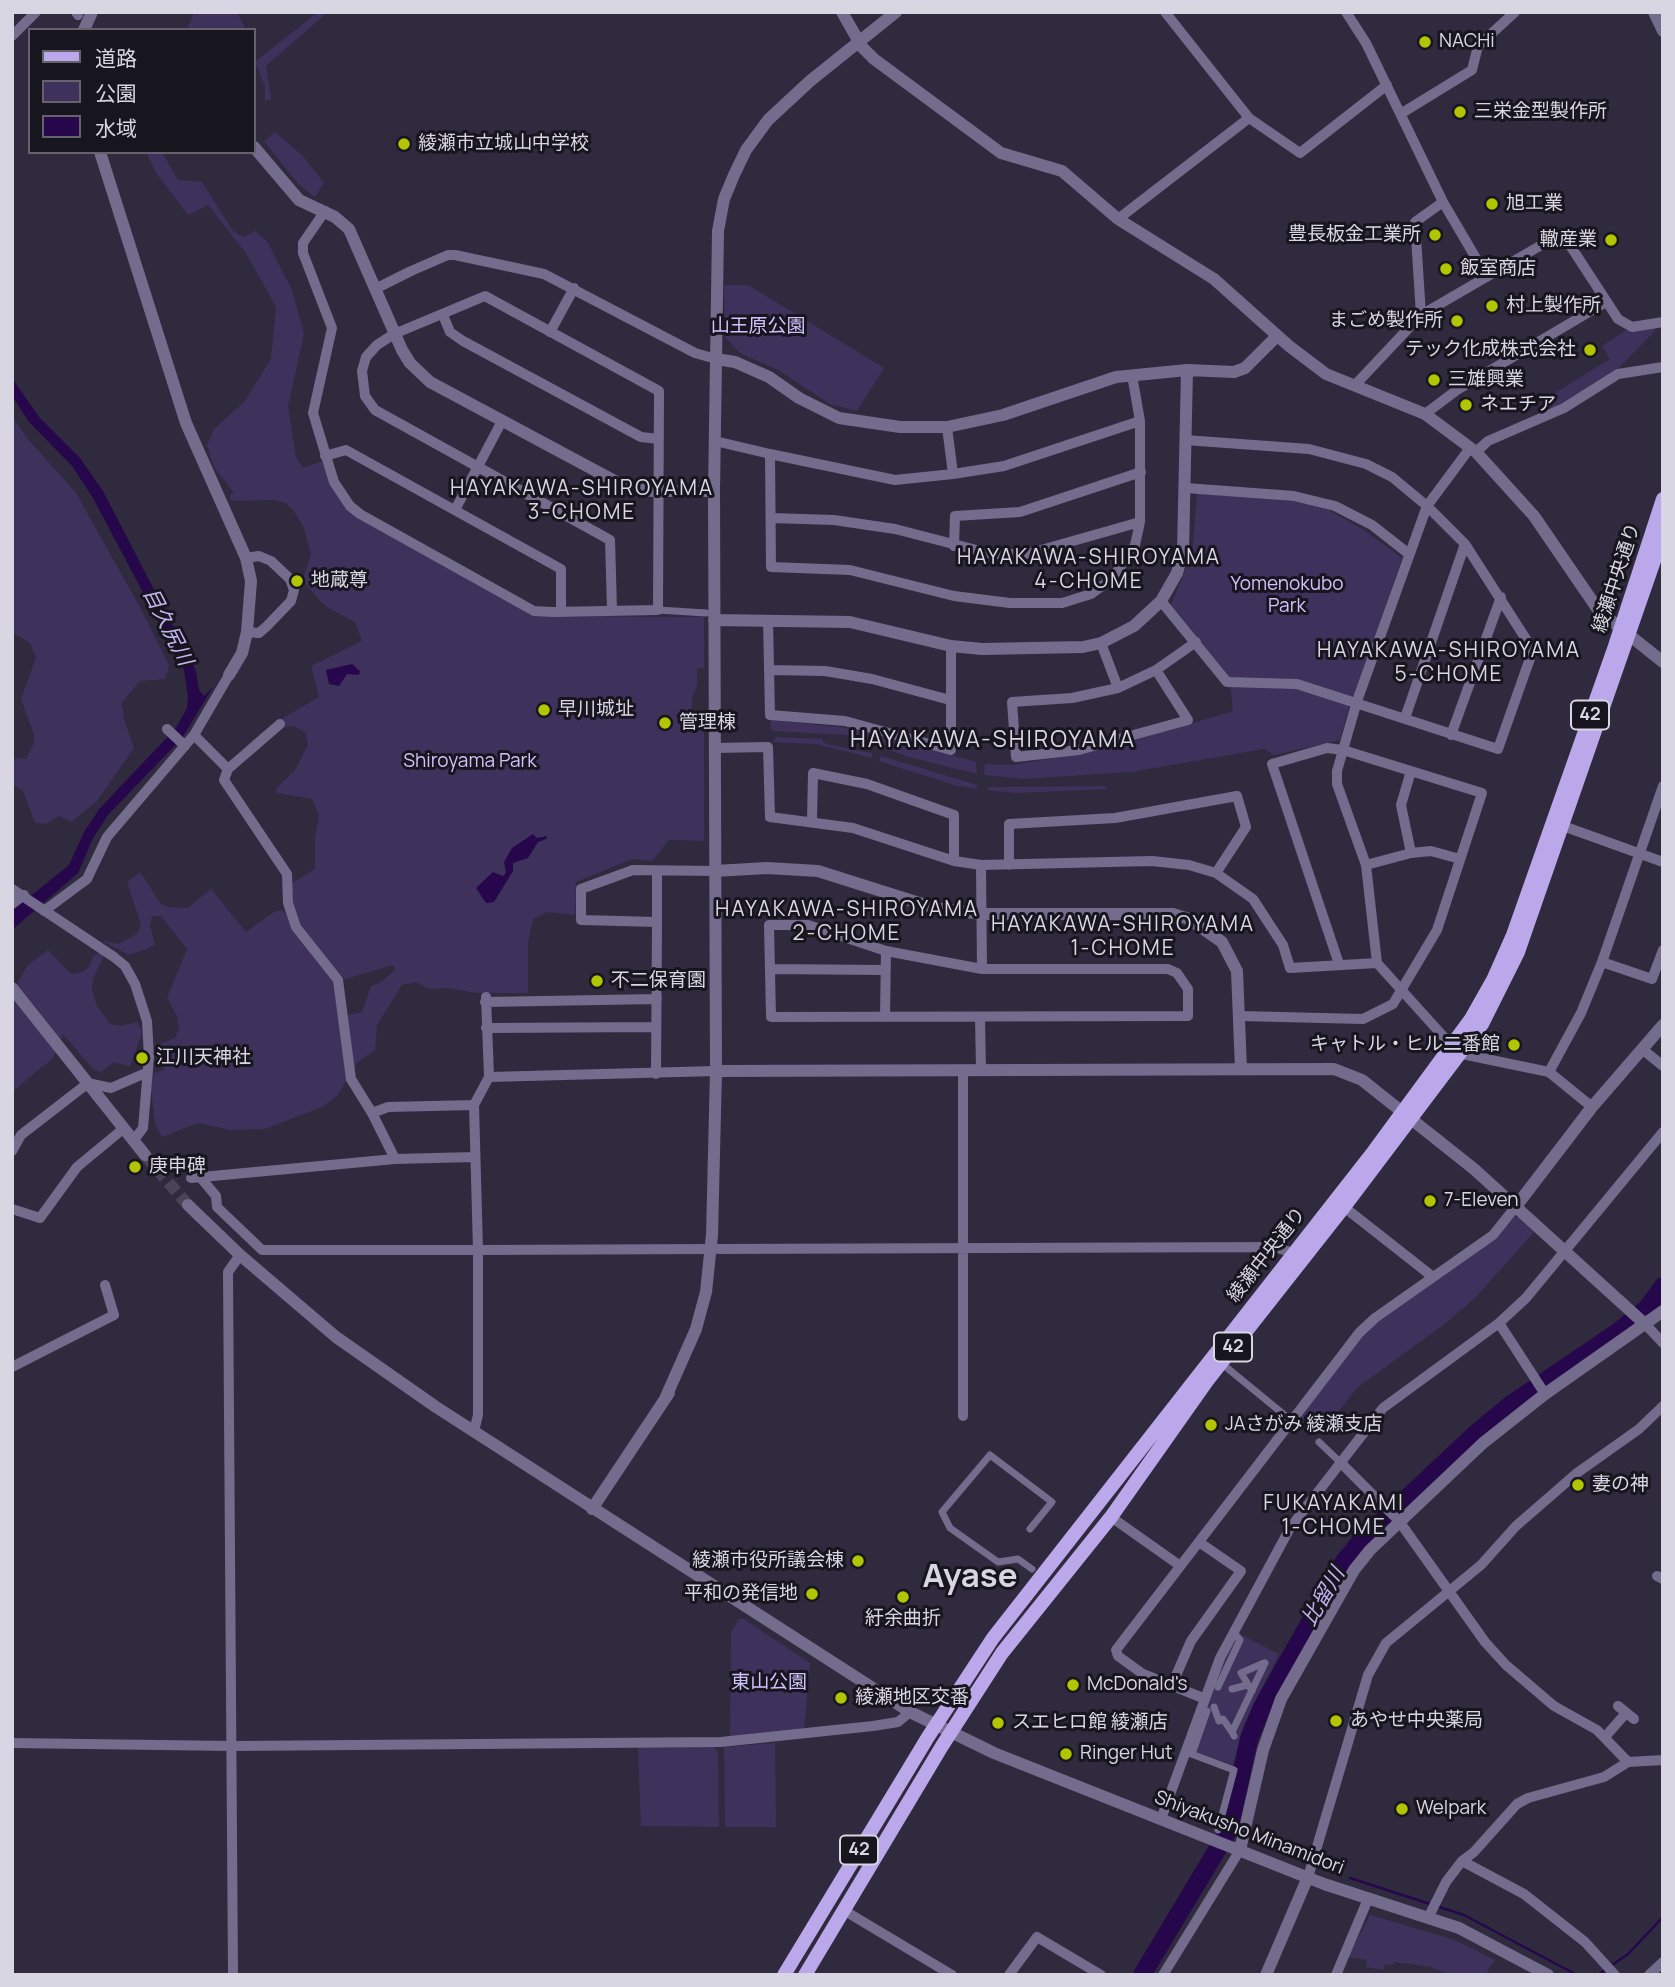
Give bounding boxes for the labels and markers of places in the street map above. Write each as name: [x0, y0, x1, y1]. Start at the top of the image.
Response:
place label: NACHi: [1439, 31, 1495, 53]
marker: NACHi: [1417, 34, 1433, 50]
place label: 三栄金型製作所: [1474, 101, 1607, 123]
marker: 三栄金型製作所: [1452, 104, 1468, 120]
place label: 綾瀬市立城山中学校: [418, 133, 589, 155]
marker: 綾瀬市立城山中学校: [396, 136, 412, 152]
place label: 旭工業: [1506, 193, 1563, 215]
marker: 旭工業: [1484, 196, 1500, 212]
place label: 豊長板金工業所: [1288, 224, 1421, 246]
marker: 豊長板金工業所: [1427, 227, 1443, 243]
place label: 轍産業: [1540, 229, 1597, 251]
marker: 轍産業: [1603, 232, 1619, 248]
place label: 飯室商店: [1460, 258, 1536, 280]
marker: 飯室商店: [1438, 261, 1454, 277]
place label: 村上製作所: [1506, 295, 1601, 317]
marker: 村上製作所: [1484, 298, 1500, 314]
place label: まごめ製作所: [1329, 310, 1443, 332]
marker: まごめ製作所: [1449, 313, 1465, 329]
place label: テック化成株式会社: [1405, 339, 1576, 361]
marker: テック化成株式会社: [1582, 342, 1598, 358]
place label: 三雄興業: [1448, 369, 1524, 391]
marker: 三雄興業: [1426, 372, 1442, 388]
place label: ネエチア: [1480, 394, 1556, 416]
marker: ネエチア: [1458, 397, 1474, 413]
place label: 地蔵尊: [311, 570, 368, 592]
marker: 地蔵尊: [289, 573, 305, 589]
place label: 早川城址: [558, 699, 634, 721]
marker: 早川城址: [536, 702, 552, 718]
place label: 管理棟: [679, 712, 736, 734]
marker: 管理棟: [657, 715, 673, 731]
place label: 不二保育園: [611, 970, 706, 992]
marker: 不二保育園: [589, 973, 605, 989]
place label: キャトル・ヒル二番館: [1310, 1034, 1500, 1056]
marker: キャトル・ヒル二番館: [1506, 1037, 1522, 1053]
place label: 江川天神社: [156, 1047, 251, 1069]
marker: 江川天神社: [134, 1050, 150, 1066]
place label: 庚申碑: [149, 1156, 206, 1178]
marker: 庚申碑: [127, 1159, 143, 1175]
place label: 7-Eleven: [1444, 1190, 1519, 1212]
marker: 7-Eleven: [1422, 1193, 1438, 1209]
place label: JAさがみ 綾瀬支店: [1225, 1414, 1382, 1436]
marker: JAさがみ 綾瀬支店: [1203, 1417, 1219, 1433]
place label: 妻の神: [1592, 1474, 1649, 1496]
marker: 妻の神: [1570, 1477, 1586, 1493]
place label: 綾瀬市役所議会棟: [692, 1550, 844, 1572]
marker: 綾瀬市役所議会棟: [850, 1553, 866, 1569]
place label: 平和の発信地: [684, 1583, 798, 1605]
marker: 平和の発信地: [804, 1586, 820, 1602]
marker: 紆余曲折: [895, 1589, 911, 1605]
place label: 紆余曲折: [865, 1608, 941, 1630]
place label: McDonald's: [1087, 1674, 1188, 1696]
marker: McDonald's: [1065, 1677, 1081, 1693]
place label: 綾瀬地区交番: [855, 1687, 969, 1709]
marker: 綾瀬地区交番: [833, 1690, 849, 1706]
place label: あやせ中央薬局: [1350, 1710, 1483, 1732]
place label: スエヒロ館 綾瀬店: [1012, 1712, 1168, 1734]
marker: あやせ中央薬局: [1328, 1713, 1344, 1729]
marker: スエヒロ館 綾瀬店: [990, 1715, 1006, 1731]
place label: Ringer Hut: [1080, 1743, 1173, 1765]
marker: Ringer Hut: [1058, 1746, 1074, 1762]
place label: Welpark: [1416, 1798, 1486, 1820]
marker: Welpark: [1394, 1801, 1410, 1817]

